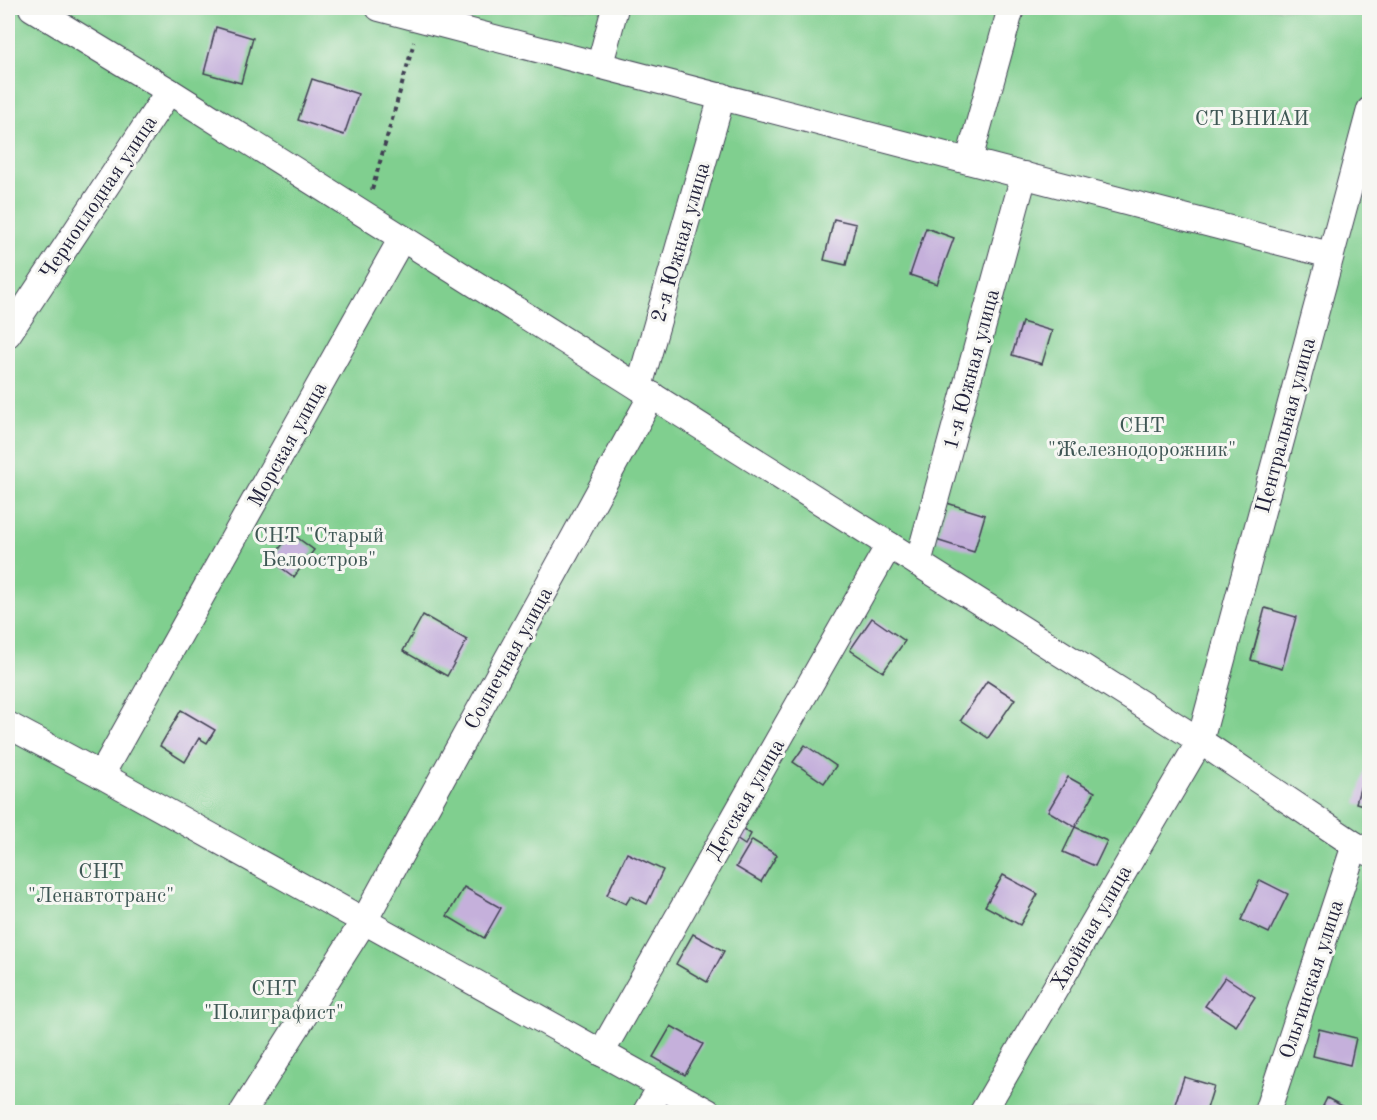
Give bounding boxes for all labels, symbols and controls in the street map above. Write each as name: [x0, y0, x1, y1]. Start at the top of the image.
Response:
park label: СТ ВНИАИ: [1195, 109, 1309, 130]
street label: Черноплодная улица: [37, 112, 162, 283]
street label: 2-я Южная улица: [649, 160, 714, 325]
street label: 1-я Южная улица: [941, 287, 1004, 452]
street label: Центральная улица: [1253, 335, 1320, 515]
street label: Морская улица: [245, 379, 331, 511]
park label: СНТ "Железнодорожник": [1048, 416, 1236, 461]
park label: СНТ "Старый Белоостров": [254, 526, 384, 571]
street label: Солнечная улица: [462, 584, 557, 733]
street label: Детская улица: [703, 736, 789, 864]
park label: СНТ "Ленавтотранс": [28, 862, 174, 907]
street label: Хвойная улица: [1048, 862, 1136, 994]
street label: Ольгинская улица: [1277, 897, 1348, 1062]
park label: СНТ "Полиграфист": [204, 979, 344, 1024]

